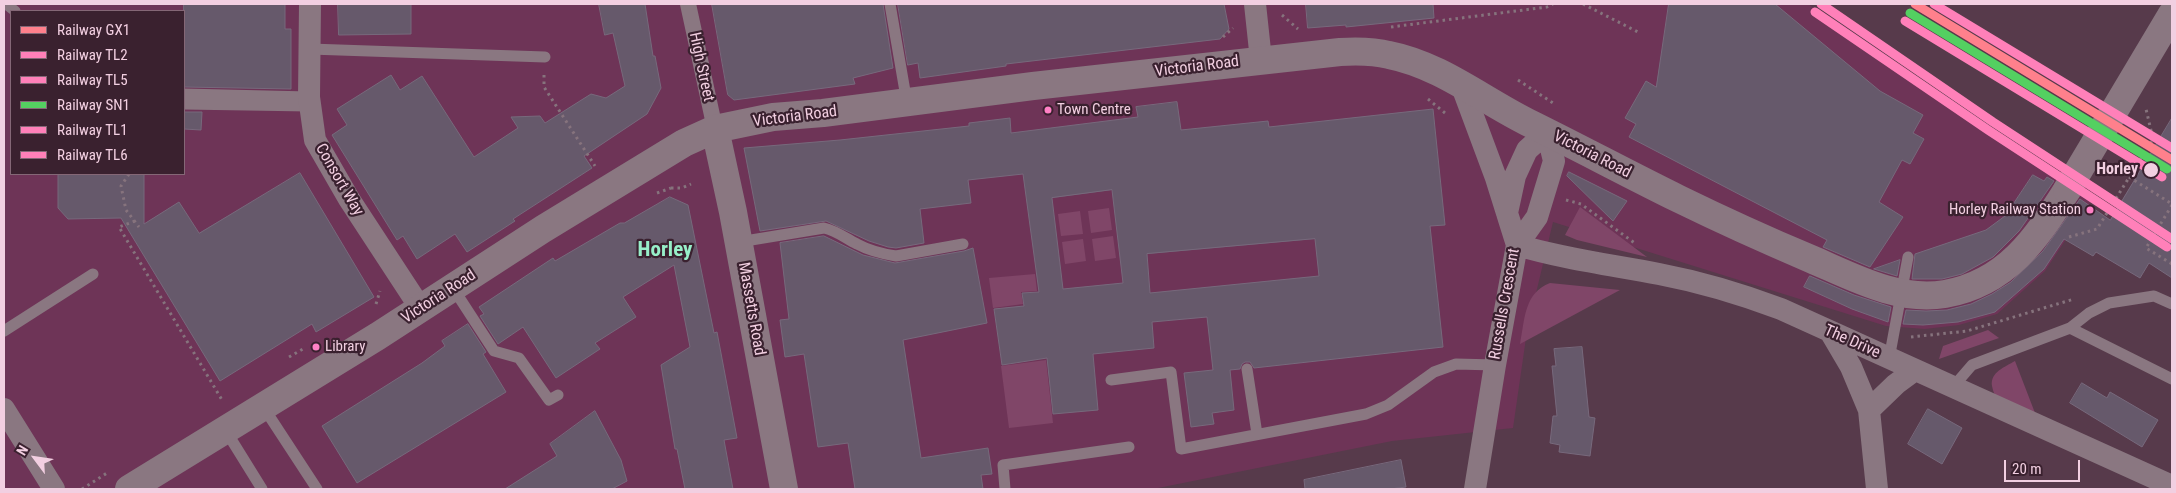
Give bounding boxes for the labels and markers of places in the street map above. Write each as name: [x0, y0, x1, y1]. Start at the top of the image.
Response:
place label: Town Centre: [1057, 101, 1131, 119]
marker: Town Centre: [1043, 105, 1053, 115]
place label: Horley: [2096, 160, 2138, 180]
marker: Horley: [2142, 161, 2160, 179]
place label: Horley Railway Station: [1949, 201, 2081, 219]
marker: Horley Railway Station: [2085, 205, 2095, 215]
place label: Library: [325, 338, 365, 356]
marker: Library: [311, 342, 321, 352]

